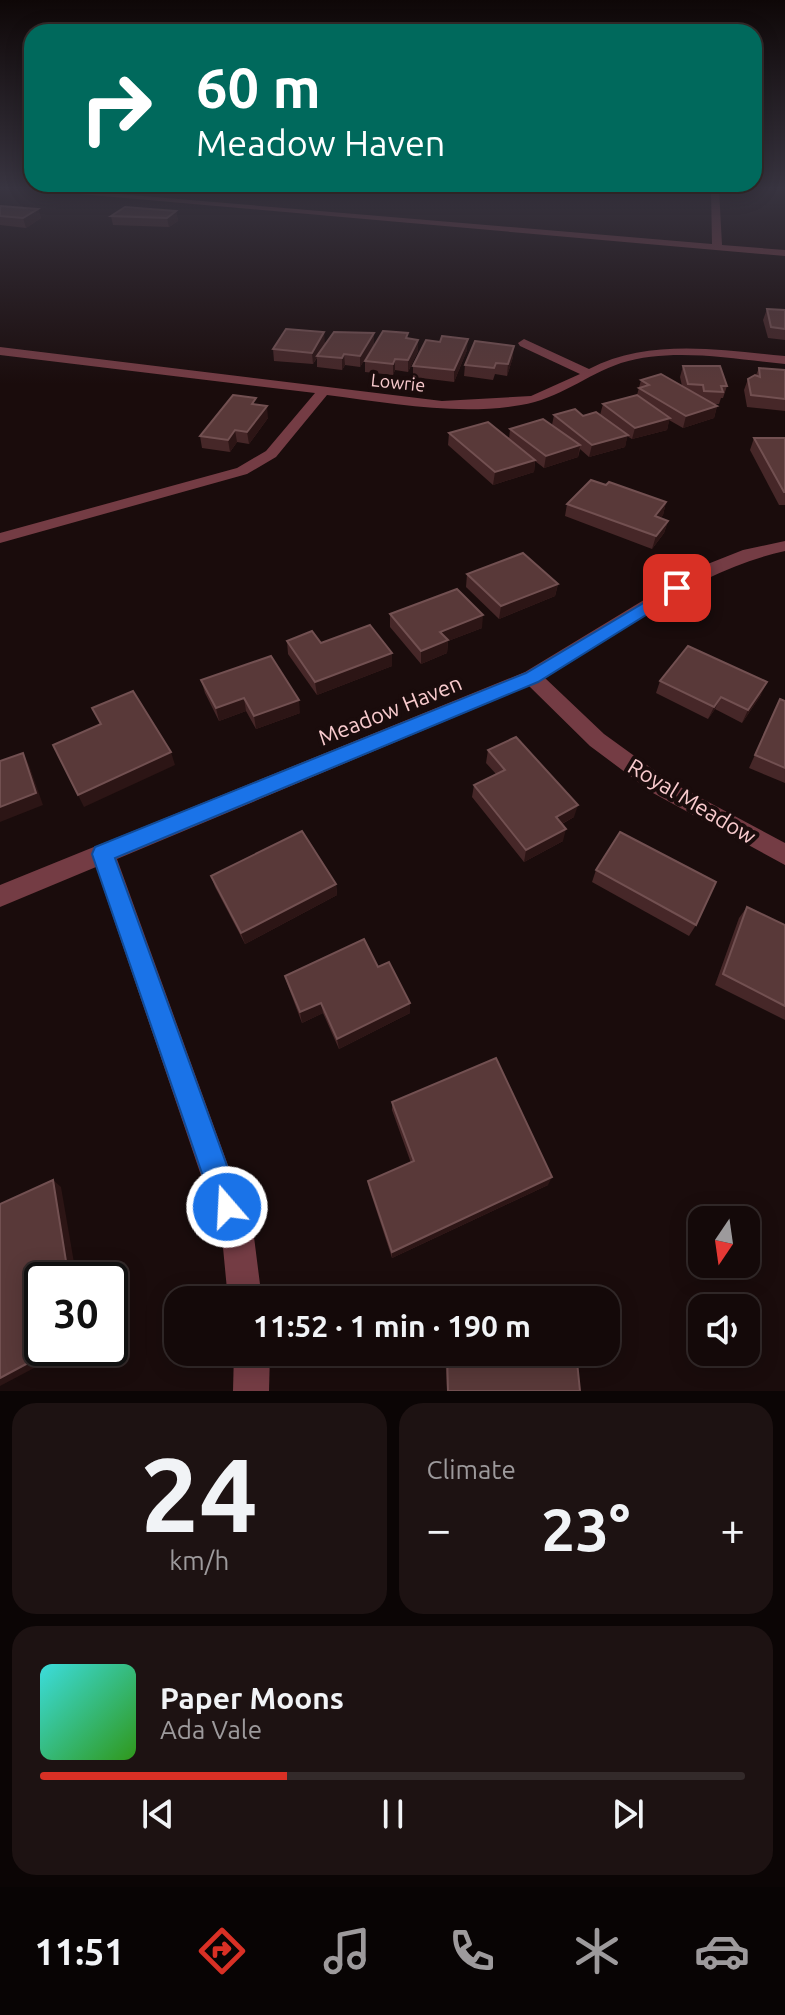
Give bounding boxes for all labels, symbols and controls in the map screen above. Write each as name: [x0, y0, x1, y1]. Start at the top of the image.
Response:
icon: right: [64, 56, 168, 160]
text: 60 m: [196, 56, 321, 119]
text: Meadow Haven: [196, 122, 445, 163]
street label: Lowrie: [370, 369, 426, 395]
pin: [643, 554, 711, 622]
icon: arrive: [655, 566, 699, 610]
street label: Meadow Haven: [314, 669, 465, 750]
street label: Royal Meadow: [624, 753, 761, 849]
position arrow: [185, 1165, 269, 1249]
north arrow: [688, 1206, 760, 1278]
map controls: [688, 1206, 760, 1366]
speed limit sign: 30: [24, 1262, 128, 1366]
button: sound: [688, 1294, 760, 1366]
text: 11:52 · 1 min · 190 m: [253, 1309, 531, 1343]
text: 24: [141, 1435, 258, 1552]
text: Climate: [427, 1455, 516, 1484]
text: 23°: [541, 1495, 630, 1562]
text: −: [427, 1504, 451, 1553]
text: +: [720, 1504, 745, 1553]
text: km/h: [169, 1546, 229, 1575]
text: Paper Moons: [160, 1681, 344, 1715]
text: Ada Vale: [160, 1715, 262, 1744]
icon: previous: [136, 1792, 180, 1836]
icon: pause: [371, 1792, 415, 1836]
icon: next: [606, 1792, 650, 1836]
icon: directions: [194, 1923, 250, 1979]
icon: music: [319, 1923, 375, 1979]
icon: phone: [444, 1923, 500, 1979]
icon: climate: [569, 1923, 625, 1979]
icon: car: [694, 1923, 750, 1979]
text: 11:51: [35, 1931, 125, 1972]

